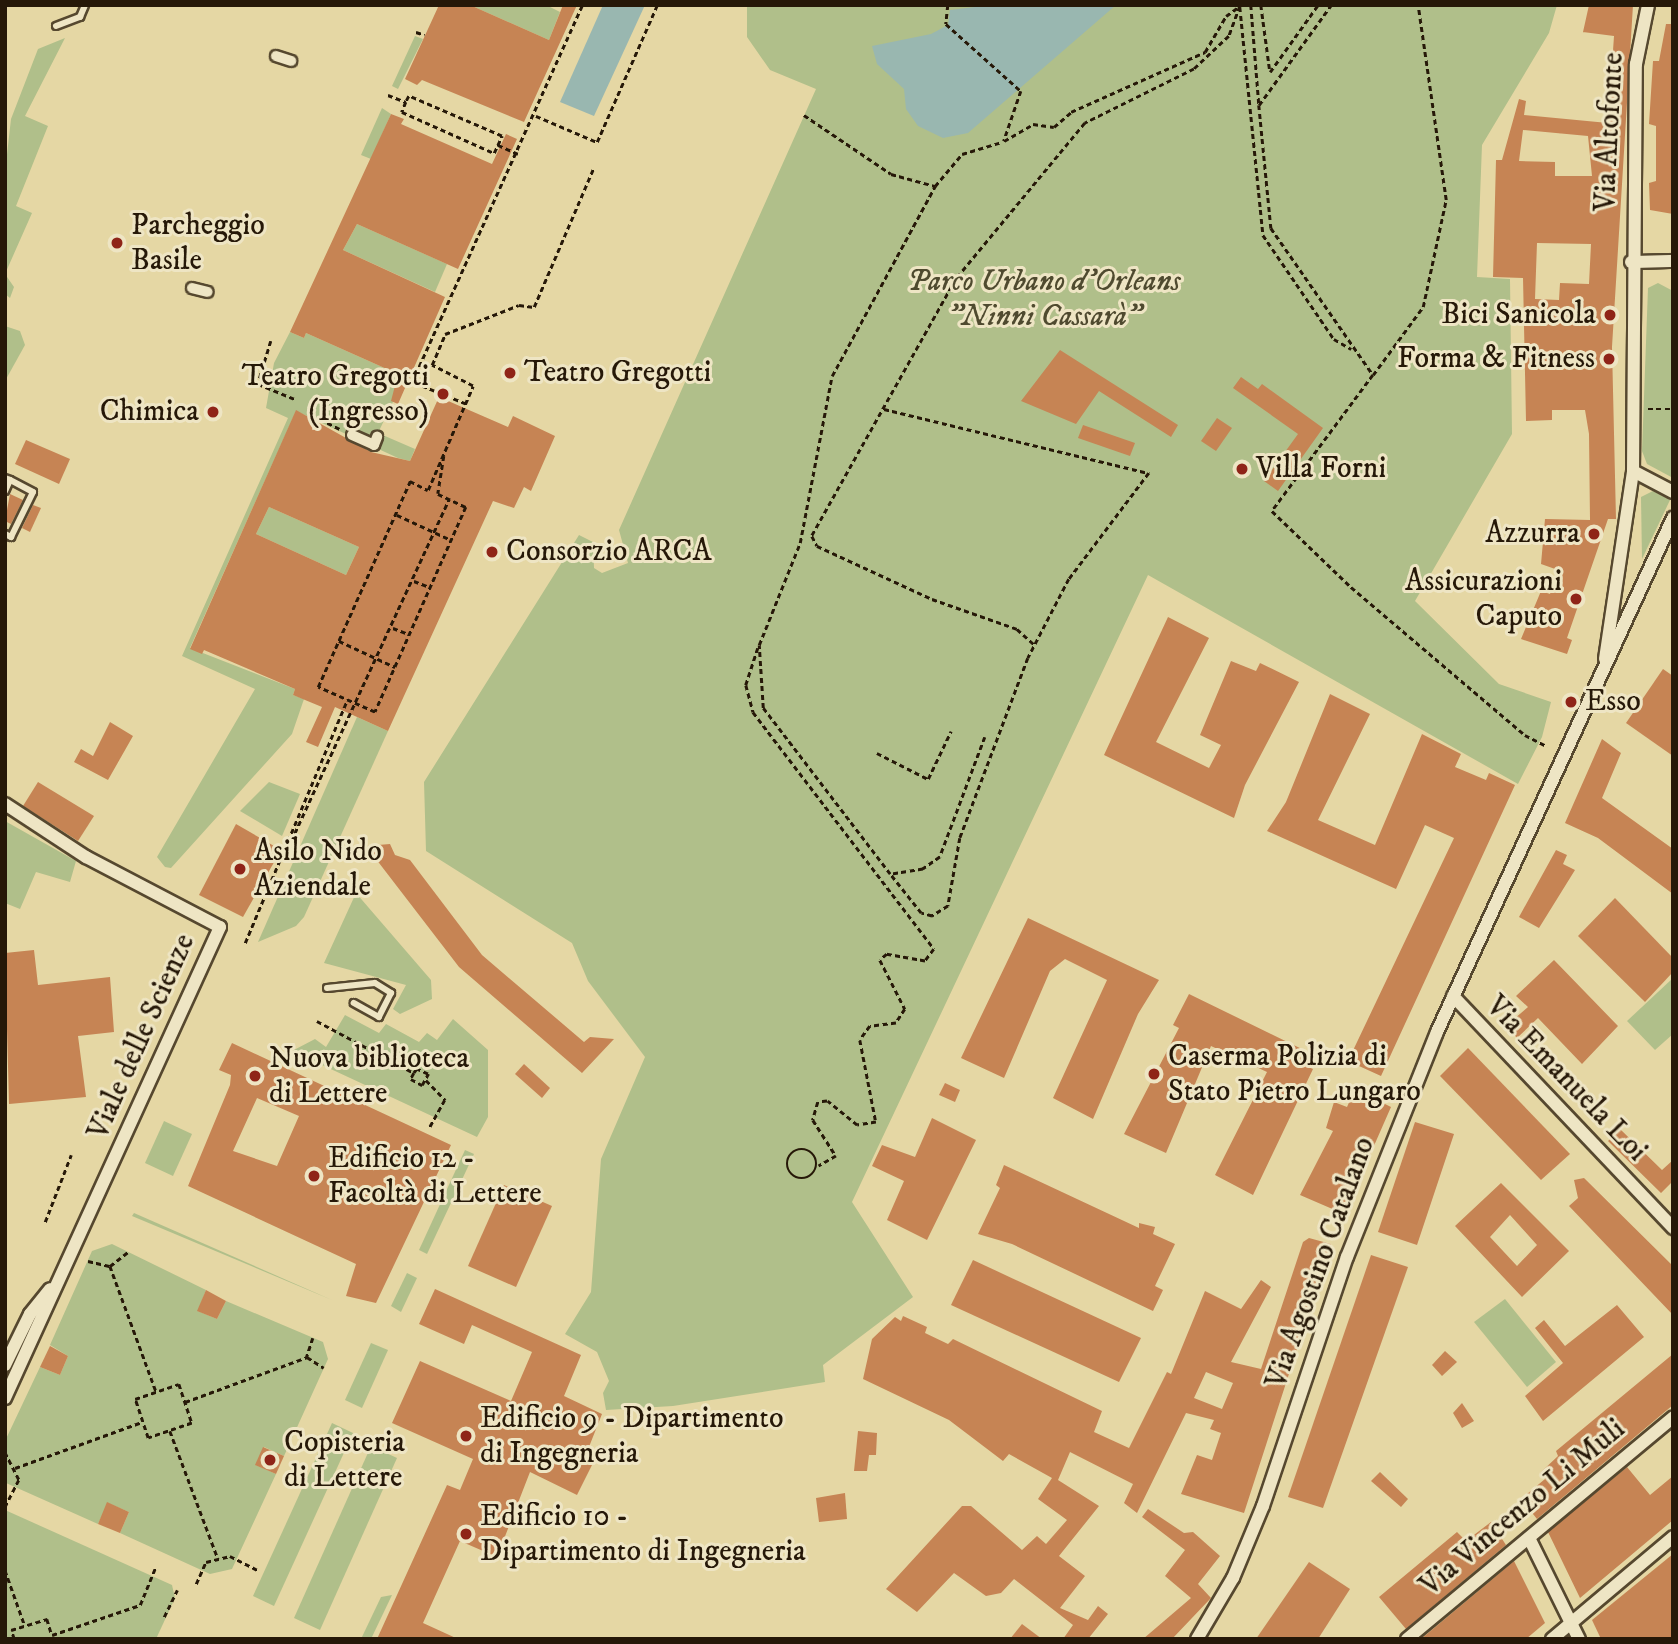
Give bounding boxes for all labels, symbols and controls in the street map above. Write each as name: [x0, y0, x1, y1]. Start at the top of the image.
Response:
street label: Via Altofonte: [1588, 52, 1632, 212]
place label: Parcheggio Basile: [131, 208, 265, 278]
marker: Parcheggio Basile: [109, 235, 125, 251]
park label: Parco Urbano d'Orleans "Ninni Cassarà": [907, 264, 1181, 334]
place label: Bici Sanicola: [1441, 297, 1596, 333]
marker: Bici Sanicola: [1602, 307, 1618, 323]
place label: Forma & Fitness: [1397, 341, 1595, 377]
marker: Forma & Fitness: [1601, 351, 1617, 367]
place label: Teatro Gregotti: [524, 355, 711, 391]
place label: Teatro Gregotti (Ingresso): [242, 359, 429, 430]
marker: Teatro Gregotti: [502, 365, 518, 381]
marker: Teatro Gregotti (Ingresso): [435, 386, 451, 402]
place label: Chimica: [100, 394, 199, 430]
marker: Chimica: [205, 404, 221, 420]
place label: Villa Forni: [1256, 451, 1386, 487]
marker: Villa Forni: [1234, 461, 1250, 477]
place label: Azzurra: [1485, 516, 1580, 552]
marker: Azzurra: [1586, 526, 1602, 542]
place label: Consorzio ARCA: [506, 534, 712, 570]
marker: Consorzio ARCA: [484, 544, 500, 560]
place label: Assicurazioni Caputo: [1405, 564, 1562, 634]
marker: Assicurazioni Caputo: [1568, 591, 1584, 607]
place label: Esso: [1585, 684, 1641, 720]
marker: Esso: [1563, 694, 1579, 710]
place label: Asilo Nido Aziendale: [254, 834, 382, 904]
marker: Asilo Nido Aziendale: [232, 861, 248, 877]
street label: Viale delle Scienze: [81, 929, 203, 1145]
street label: Via Emanuela Loi: [1478, 989, 1654, 1169]
place label: Caserma Polizia di Stato Pietro Lungaro: [1168, 1039, 1421, 1110]
place label: Nuova biblioteca di Lettere: [269, 1041, 469, 1112]
marker: Caserma Polizia di Stato Pietro Lungaro: [1146, 1066, 1162, 1082]
marker: Nuova biblioteca di Lettere: [247, 1068, 263, 1084]
street label: Via Agostino Catalano: [1259, 1132, 1383, 1394]
place label: Edificio 12 - Facoltà di Lettere: [328, 1141, 542, 1212]
marker: Edificio 12 - Facoltà di Lettere: [306, 1168, 322, 1184]
place label: Edificio 9 - Dipartimento di Ingegneria: [480, 1401, 784, 1472]
street label: Via Vincenzo Li Muli: [1413, 1412, 1633, 1604]
place label: Copisteria di Lettere: [284, 1425, 405, 1496]
marker: Edificio 9 - Dipartimento di Ingegneria: [458, 1428, 474, 1444]
marker: Copisteria di Lettere: [262, 1452, 278, 1468]
place label: Edificio 10 - Dipartimento di Ingegneria: [480, 1499, 806, 1570]
marker: Edificio 10 - Dipartimento di Ingegneria: [458, 1526, 474, 1542]

